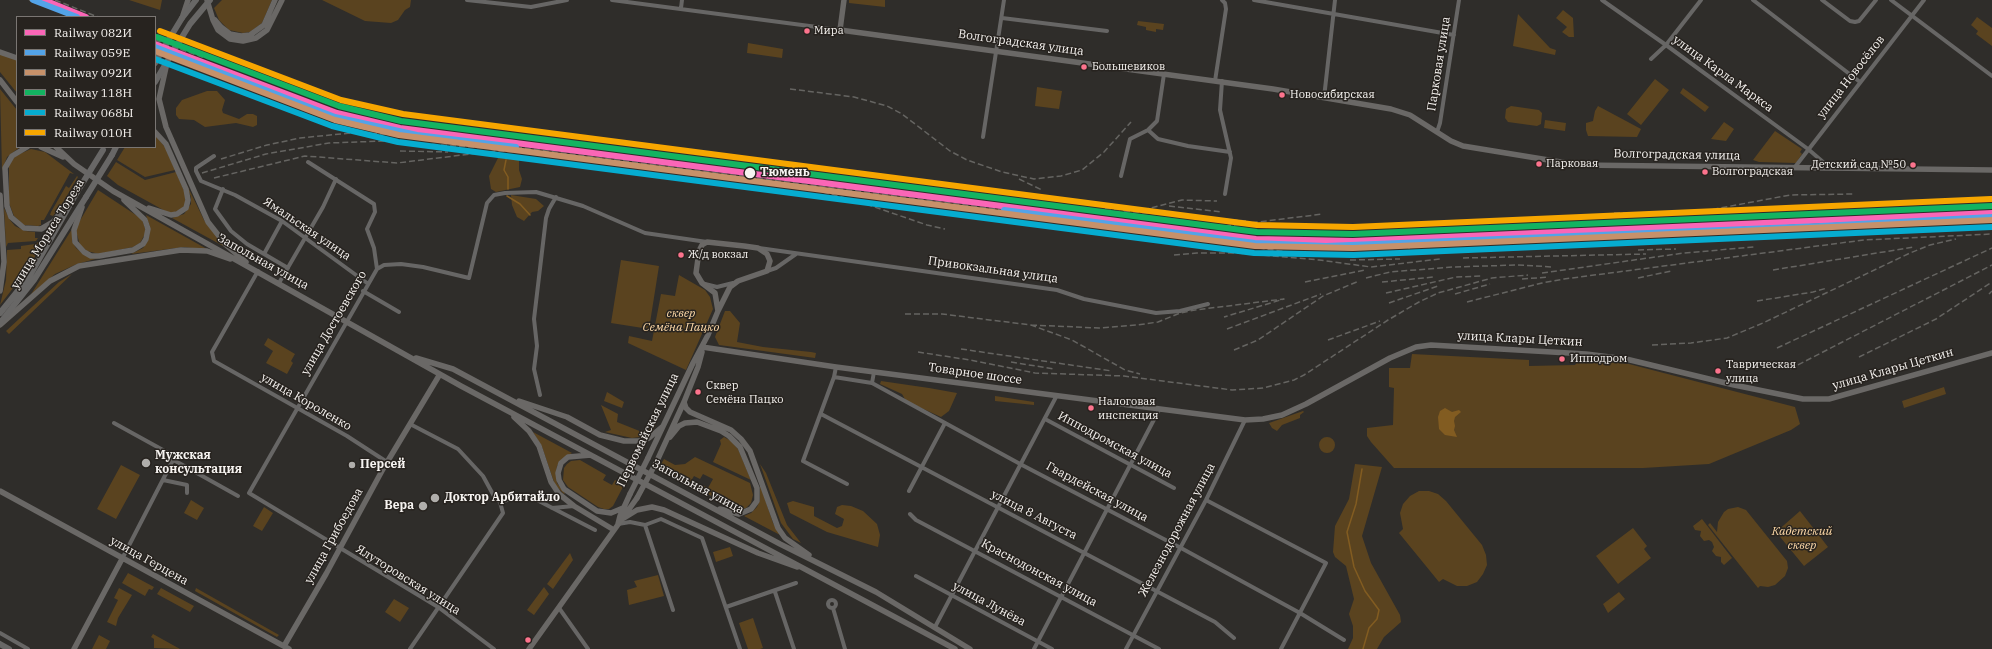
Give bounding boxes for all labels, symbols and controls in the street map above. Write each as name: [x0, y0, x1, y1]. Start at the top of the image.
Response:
legend: [16, 16, 156, 148]
street label: Парковая улица: [1424, 16, 1454, 112]
place label: Мира: [814, 24, 844, 38]
text: Railway 082И: [54, 25, 132, 40]
marker: Мира: [802, 26, 812, 36]
street label: Волгоградская улица: [957, 27, 1085, 59]
street label: улица Карла Маркса: [1670, 33, 1776, 115]
street label: улица Новосёлов: [1814, 33, 1888, 121]
text: Railway 059Е: [54, 45, 130, 60]
place label: Большевиков: [1092, 60, 1165, 74]
marker: Большевиков: [1079, 62, 1089, 72]
text: Railway 092И: [54, 65, 132, 80]
text: Railway 118Н: [54, 85, 132, 100]
place label: Новосибирская: [1290, 88, 1375, 102]
marker: Новосибирская: [1277, 90, 1287, 100]
text: Railway 068Ы: [54, 105, 133, 120]
text: Railway 010Н: [54, 125, 132, 140]
street label: Волгоградская улица: [1613, 147, 1741, 163]
place label: Парковая: [1546, 157, 1598, 171]
place label: Детский сад №50: [1811, 158, 1906, 172]
marker: Парковая: [1534, 159, 1544, 169]
marker: Детский сад №50: [1908, 160, 1918, 170]
place label: Волгоградская: [1712, 165, 1793, 179]
marker: Тюмень: [743, 166, 757, 180]
place label: Тюмень: [760, 166, 810, 180]
marker: Волгоградская: [1700, 167, 1710, 177]
street label: улица Мориса Тореза: [8, 176, 88, 292]
street label: Ямальская улица: [260, 194, 354, 264]
street label: Запольная улица: [215, 231, 311, 293]
place label: Ж/д вокзал: [688, 248, 748, 262]
marker: Ж/д вокзал: [676, 250, 686, 260]
street label: Привокзальная улица: [927, 254, 1059, 286]
street label: улица Достоевского: [298, 268, 370, 378]
park label: сквер Семёна Пацко: [643, 307, 719, 335]
street label: улица Клары Цеткин: [1457, 329, 1583, 349]
street label: улица Клары Цеткин: [1831, 345, 1955, 393]
place label: Ипподром: [1570, 352, 1627, 366]
marker: Ипподром: [1557, 354, 1567, 364]
place label: Таврическая улица: [1726, 358, 1796, 384]
street label: Товарное шоссе: [927, 360, 1023, 388]
marker: Таврическая улица: [1713, 366, 1723, 376]
street label: улица Короленко: [258, 370, 354, 434]
street label: Первомайская улица: [614, 371, 682, 489]
place label: Сквер Семёна Пацко: [706, 379, 783, 405]
marker: Сквер Семёна Пацко: [693, 387, 703, 397]
place label: Налоговая инспекция: [1098, 395, 1159, 421]
marker: Налоговая инспекция: [1086, 403, 1096, 413]
street label: Ипподромская улица: [1055, 409, 1175, 481]
place label: Мужская консультация: [155, 449, 242, 477]
marker: Мужская консультация: [140, 457, 152, 469]
street label: Запольная улица: [650, 457, 746, 517]
place label: Персей: [360, 458, 406, 472]
street label: Гвардейская улица: [1044, 459, 1150, 525]
marker: Персей: [347, 460, 357, 470]
street label: Железнодорожная улица: [1136, 461, 1218, 599]
street label: улица Грибоедова: [302, 486, 366, 586]
street label: улица 8 Августа: [989, 487, 1079, 543]
place label: Доктор Арбитайло: [444, 491, 560, 505]
marker: Доктор Арбитайло: [429, 492, 441, 504]
place label: Вера: [384, 499, 414, 513]
marker: Вера: [417, 500, 429, 512]
park label: Кадетский сквер: [1772, 525, 1832, 553]
street label: улица Герцена: [107, 534, 191, 588]
street label: Краснодонская улица: [978, 536, 1100, 610]
street label: Ялуторовская улица: [353, 542, 463, 618]
street label: улица Лунёва: [950, 579, 1028, 629]
unlabelled marker: [523, 635, 533, 645]

